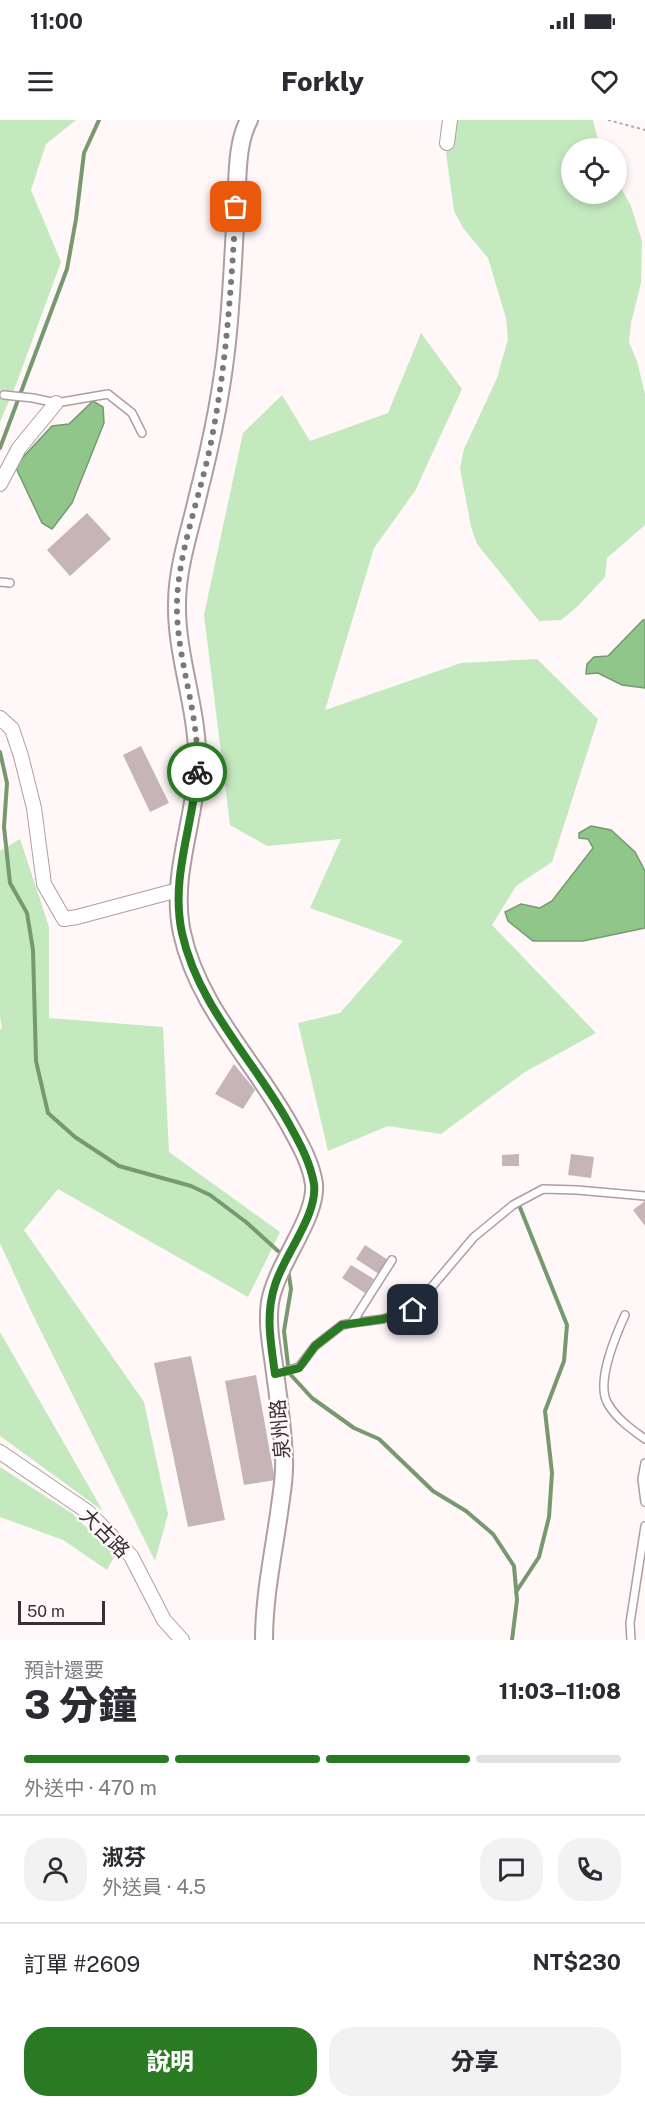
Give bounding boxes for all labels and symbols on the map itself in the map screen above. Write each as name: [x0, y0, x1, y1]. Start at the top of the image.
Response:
pin: [210, 181, 261, 232]
courier: [167, 742, 227, 802]
pin: [387, 1284, 438, 1335]
street label: 泉州路: [265, 1398, 295, 1460]
street label: 大古路: [75, 1503, 135, 1563]
scale bar: [18, 1598, 105, 1626]

